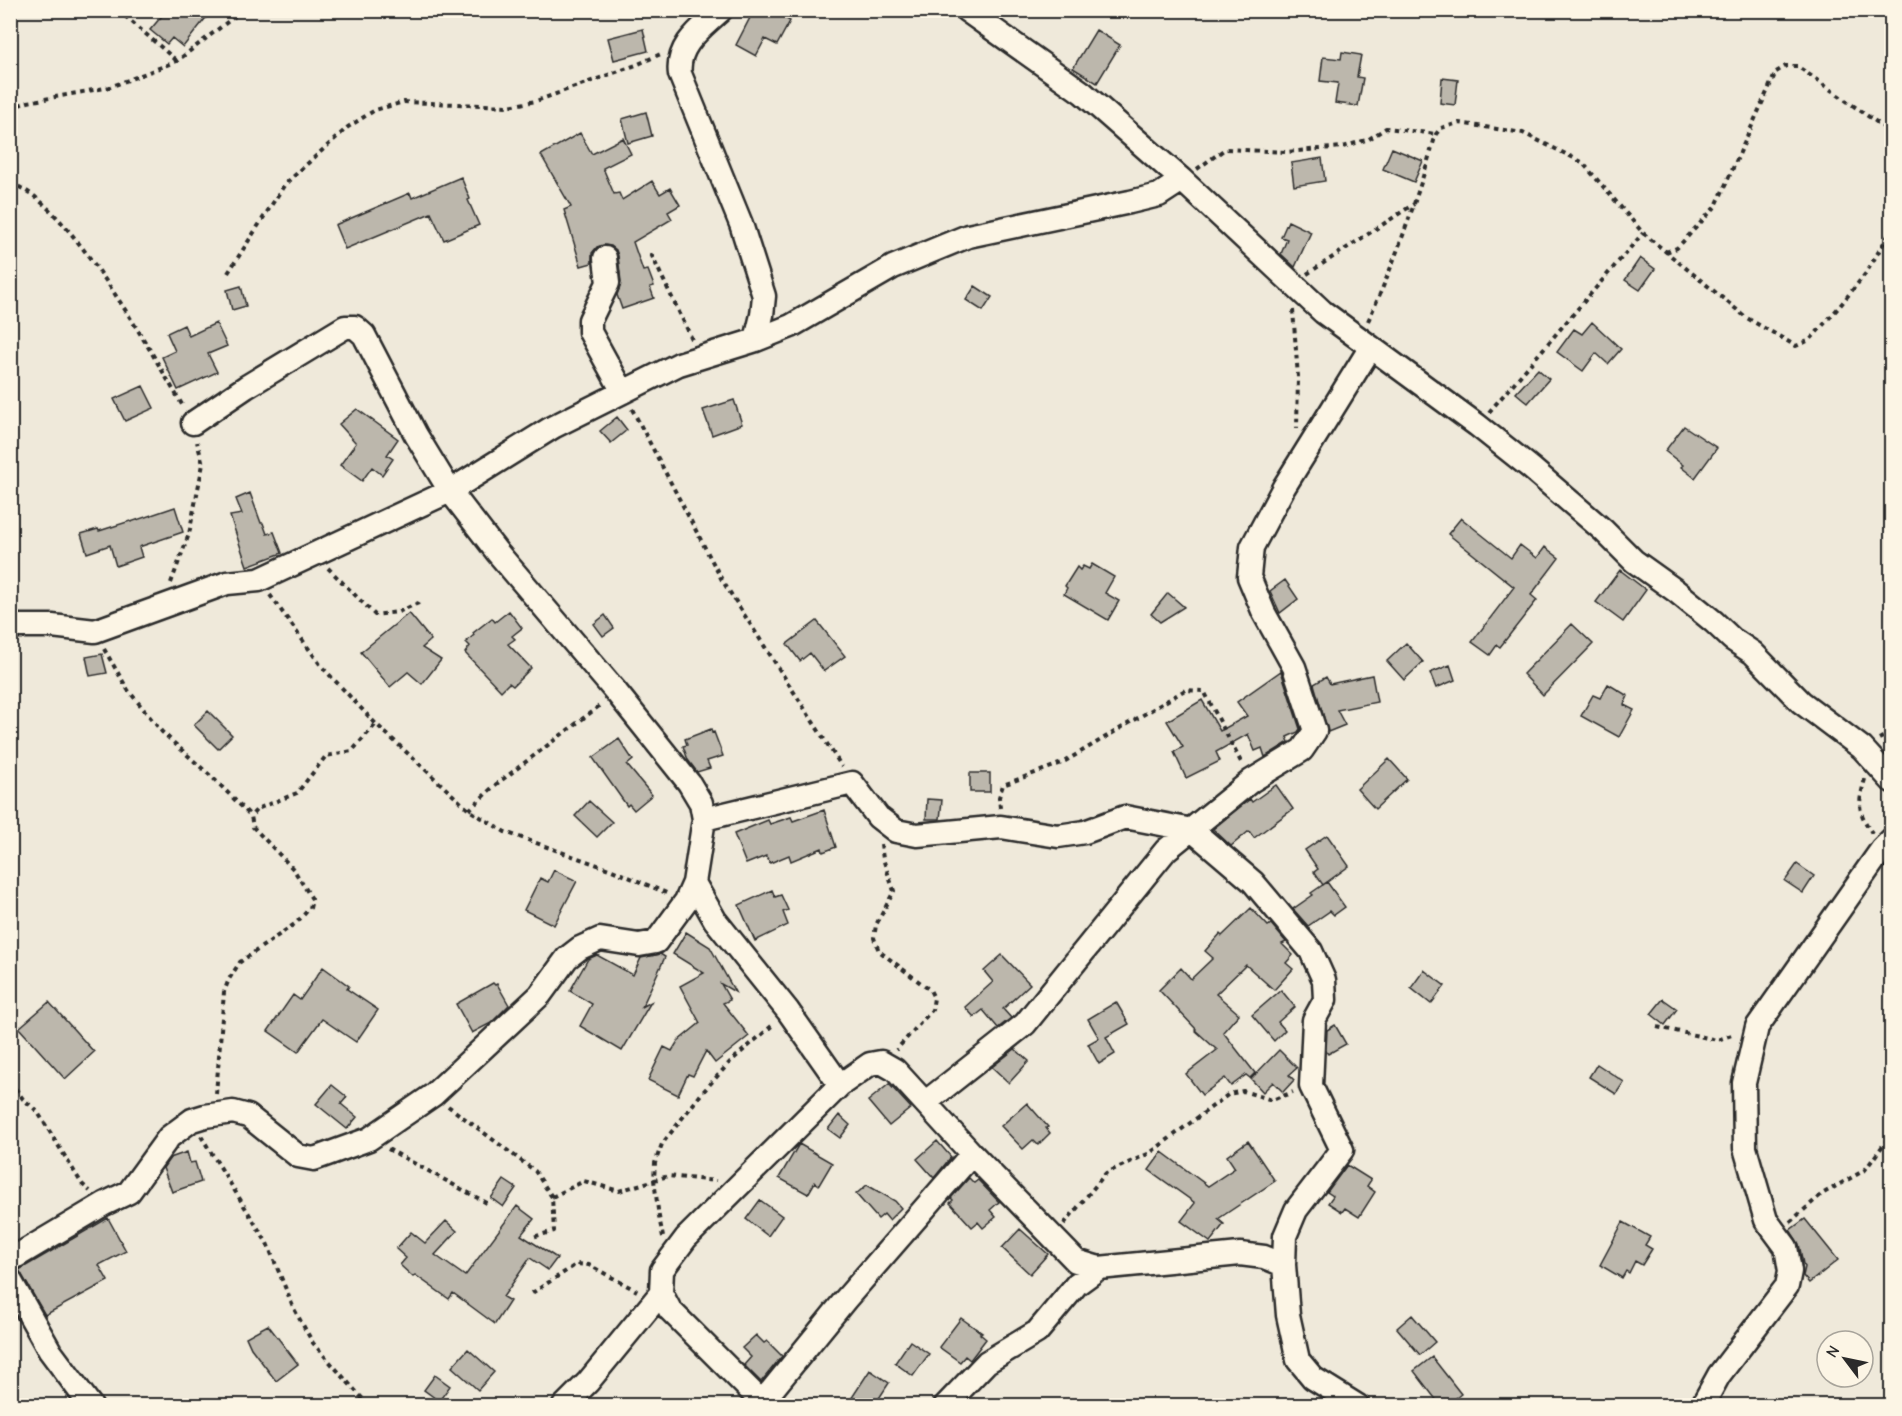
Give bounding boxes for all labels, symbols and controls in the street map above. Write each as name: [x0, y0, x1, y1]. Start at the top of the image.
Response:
north arrow: [1815, 1329, 1875, 1389]
text: N: [1823, 1342, 1844, 1361]

